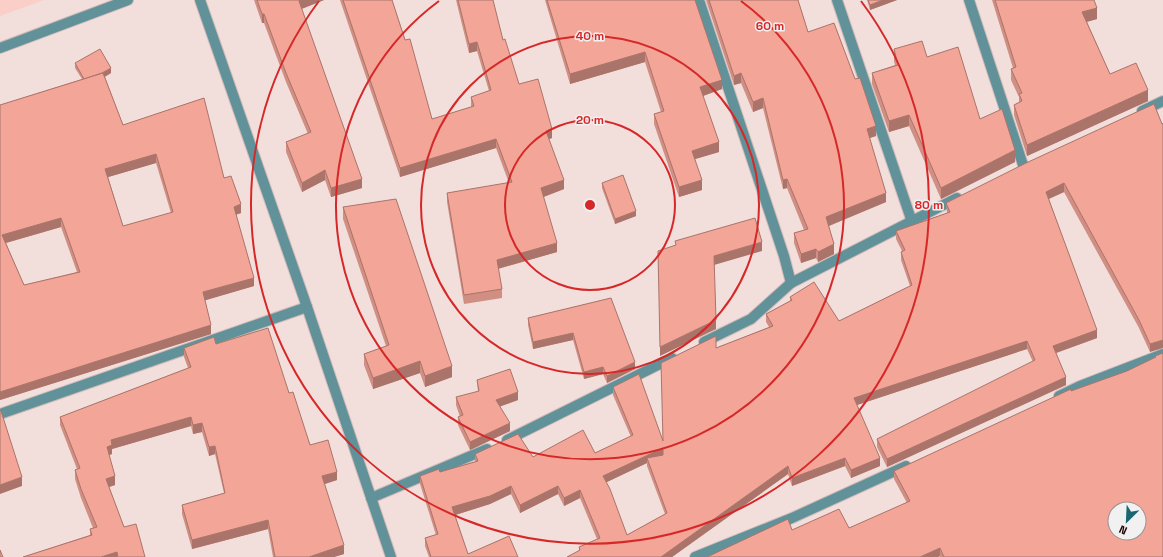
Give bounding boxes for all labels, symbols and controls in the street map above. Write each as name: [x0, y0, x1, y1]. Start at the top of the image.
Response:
text: 60 m: [756, 18, 784, 34]
text: 40 m: [576, 28, 604, 44]
text: 20 m: [576, 112, 604, 128]
text: 80 m: [915, 197, 943, 213]
centre of rings: [583, 198, 597, 212]
north arrow: [1107, 501, 1147, 541]
text: N: [1117, 522, 1129, 538]

